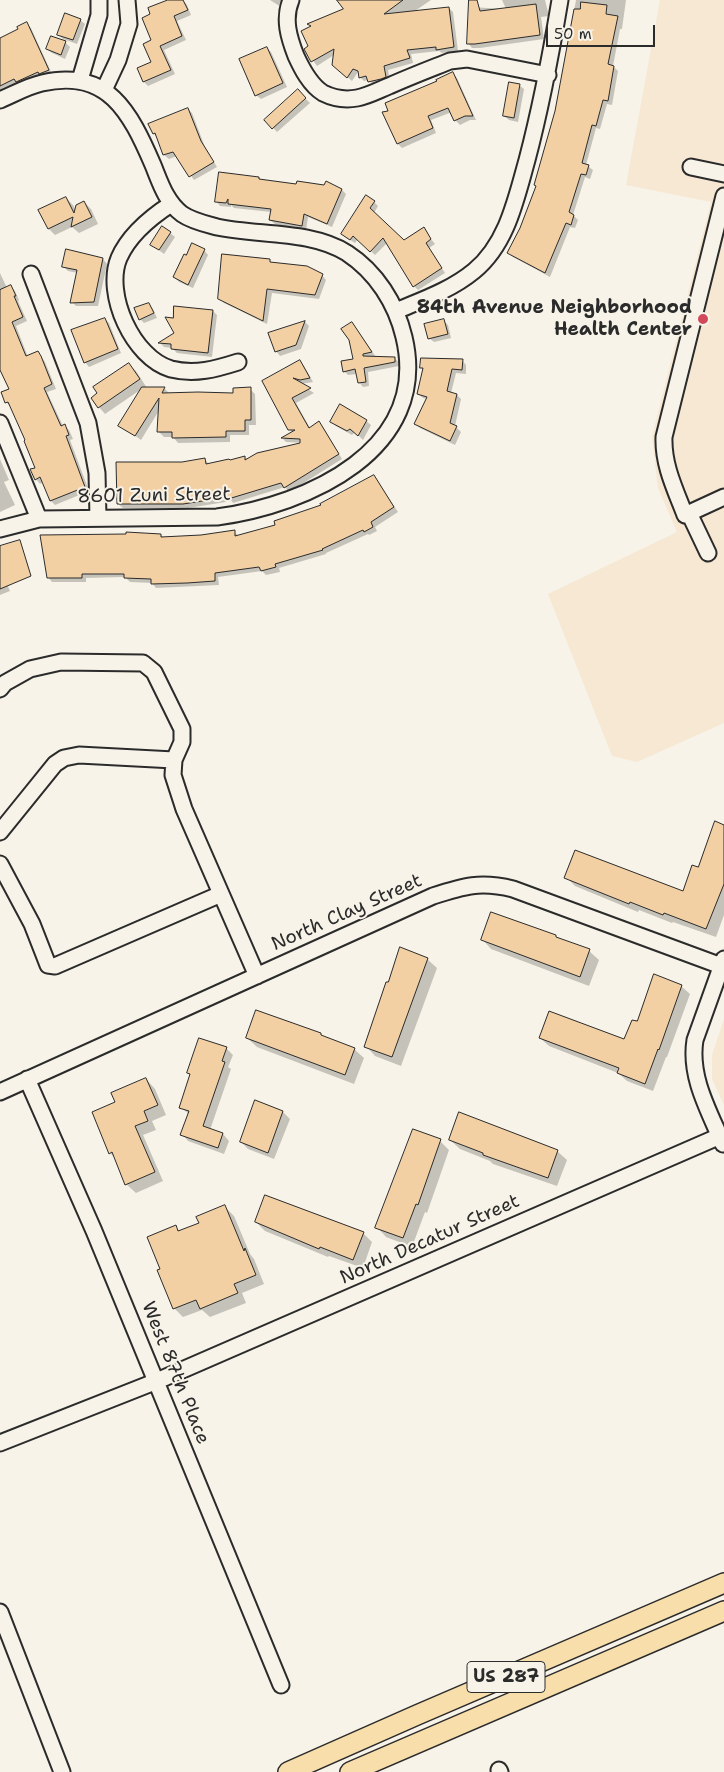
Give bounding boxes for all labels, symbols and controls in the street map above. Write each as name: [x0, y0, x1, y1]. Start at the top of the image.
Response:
scale bar: [549, 15, 658, 47]
text: 50 m: [554, 24, 592, 44]
place label: 84th Avenue Neighborhood Health Center: [417, 297, 692, 341]
marker: 84th Avenue Neighborhood Health Center: [696, 312, 710, 326]
street label: 8601 Zuni Street: [77, 483, 231, 509]
street label: North Clay Street: [268, 870, 426, 956]
street label: North Decatur Street: [337, 1190, 523, 1290]
street label: West 87th Place: [136, 1298, 214, 1448]
road number: US 287: [467, 1661, 545, 1692]

